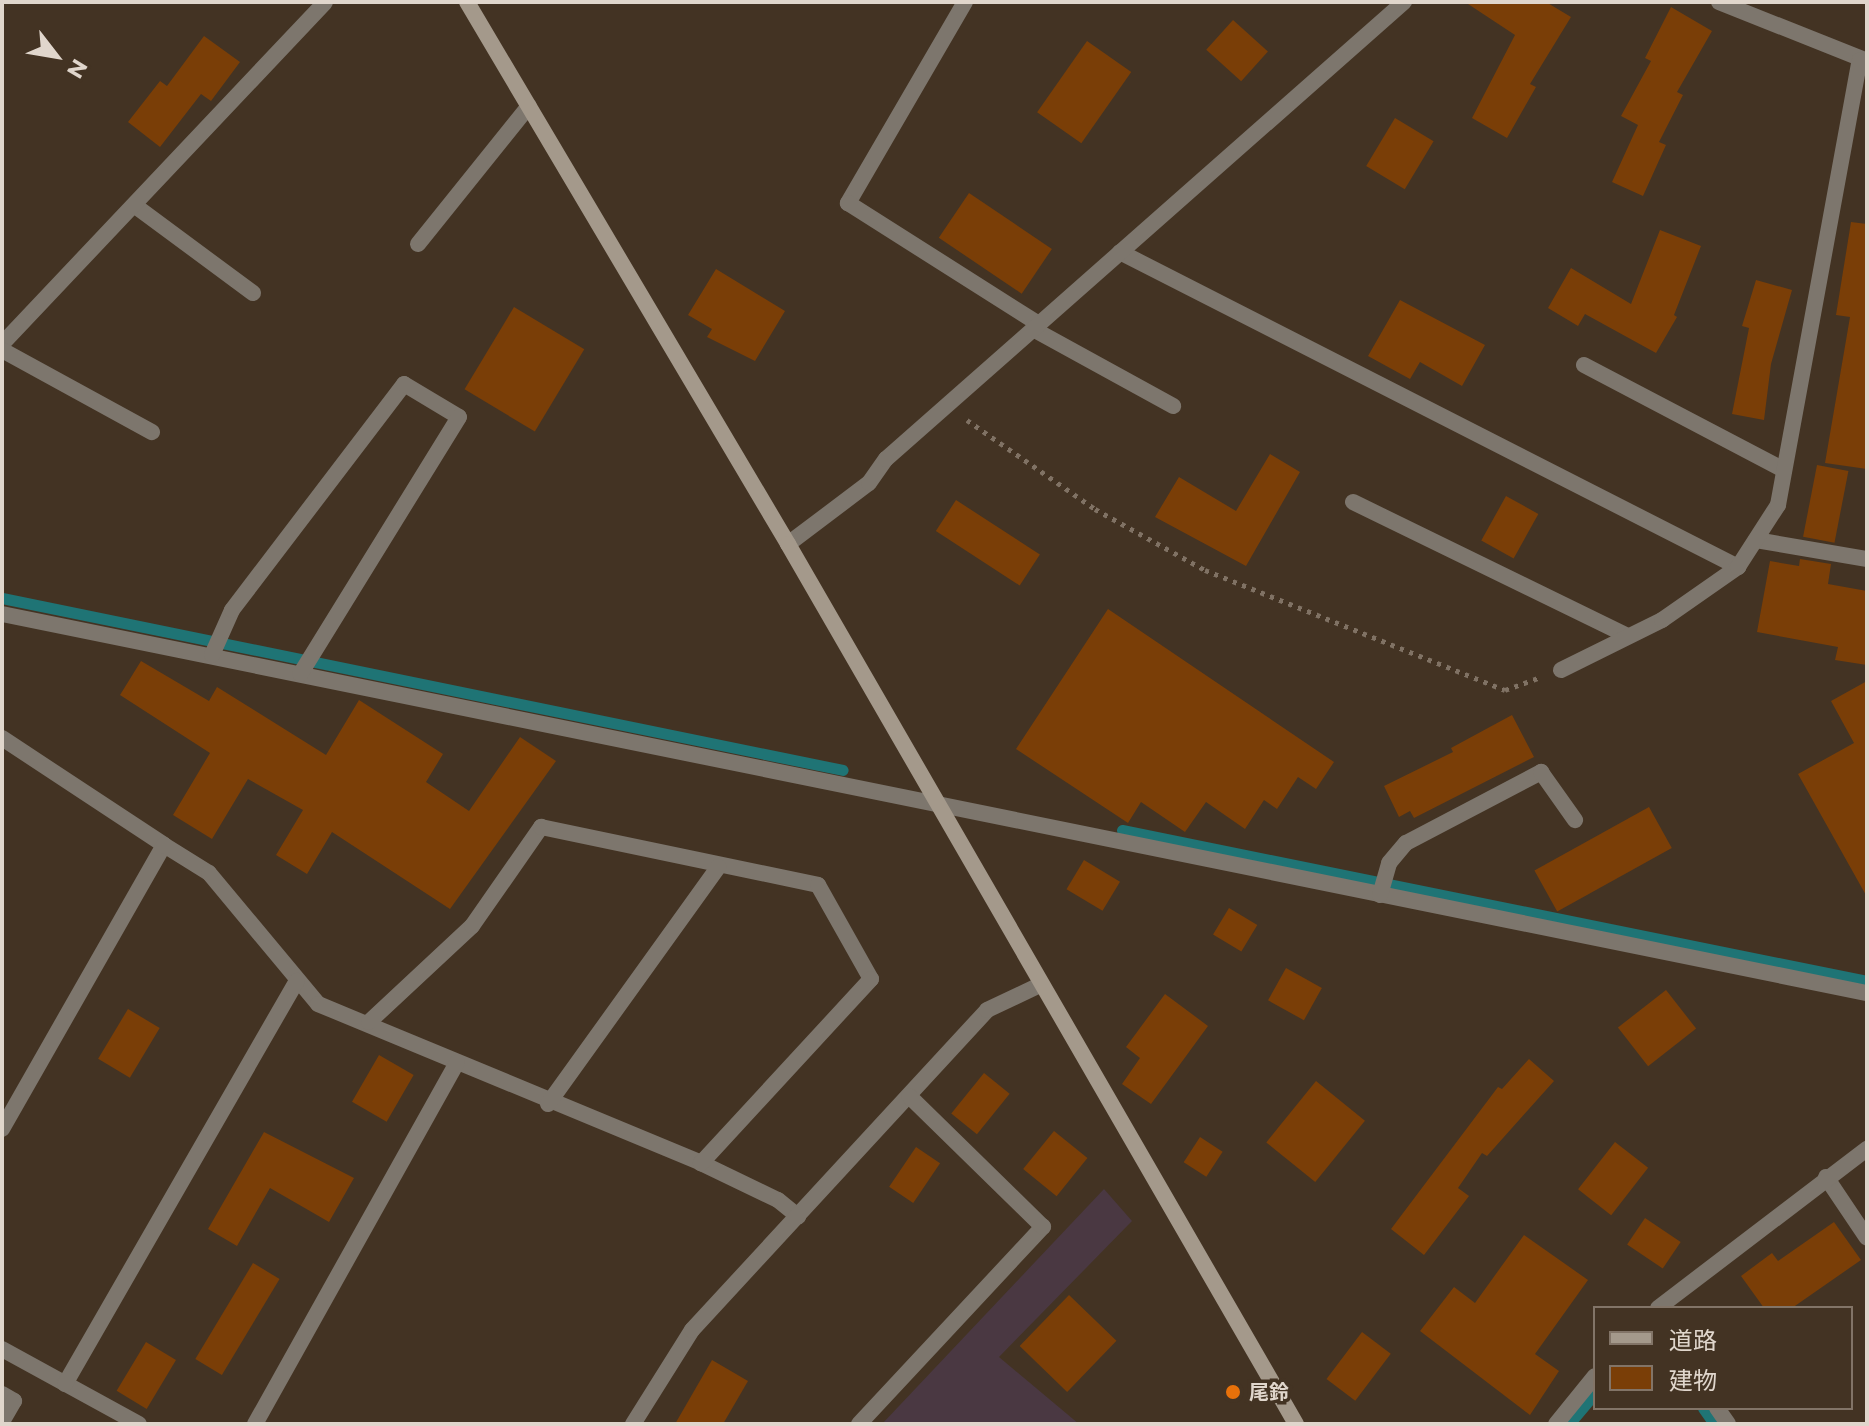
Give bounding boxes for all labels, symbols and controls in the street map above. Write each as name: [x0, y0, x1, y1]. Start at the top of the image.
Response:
north arrow: [16, 16, 96, 96]
text: N: [61, 54, 93, 83]
legend: [1593, 1306, 1853, 1410]
text: 道路: [1669, 1326, 1717, 1355]
text: 建物: [1669, 1366, 1717, 1395]
place label: 尾鈴: [1249, 1380, 1289, 1404]
marker: 尾鈴: [1224, 1383, 1242, 1401]

